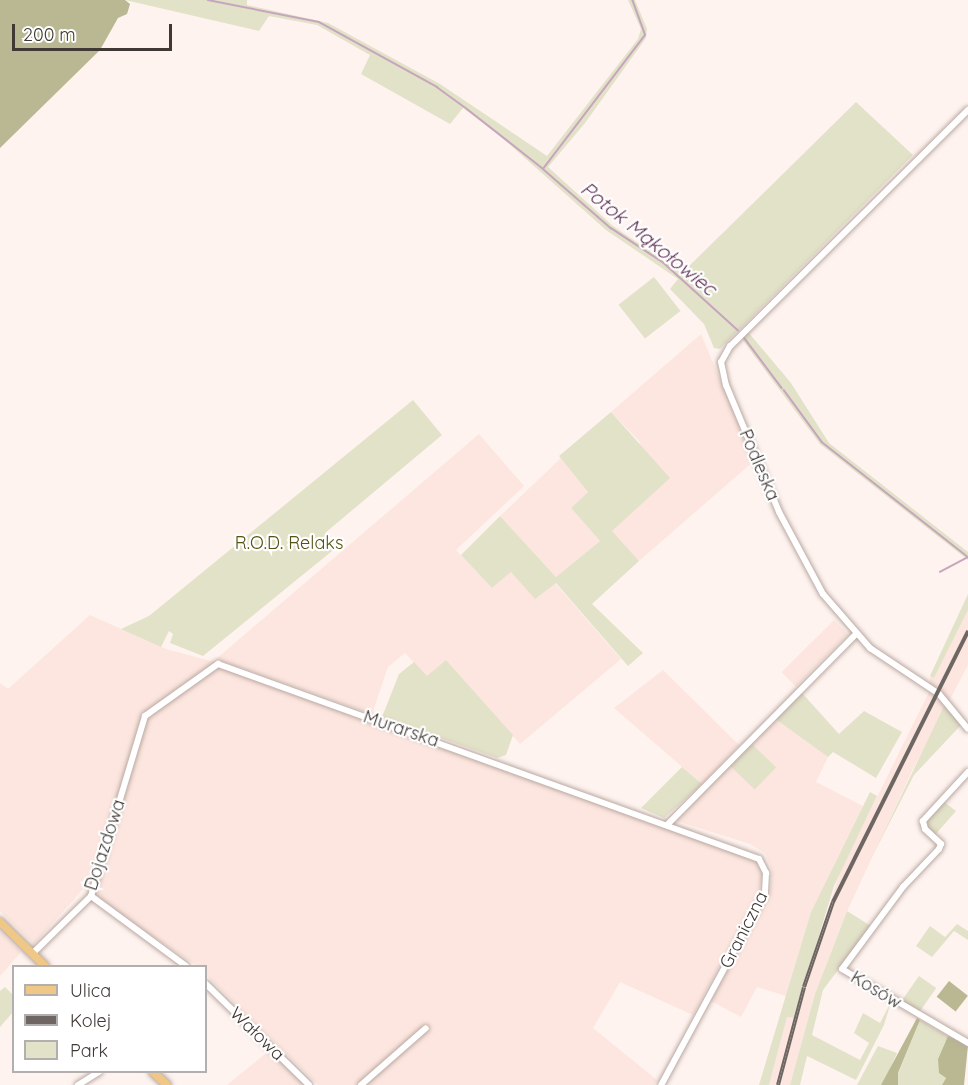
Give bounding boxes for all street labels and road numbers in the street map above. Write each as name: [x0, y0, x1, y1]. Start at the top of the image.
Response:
street label: Podleska: [734, 426, 784, 504]
street label: Murarska: [360, 706, 442, 752]
street label: Dojazdowa: [80, 797, 130, 893]
street label: Graniczna: [715, 888, 773, 972]
street label: Kosów: [847, 966, 905, 1014]
street label: Wałowa: [225, 1003, 289, 1065]

